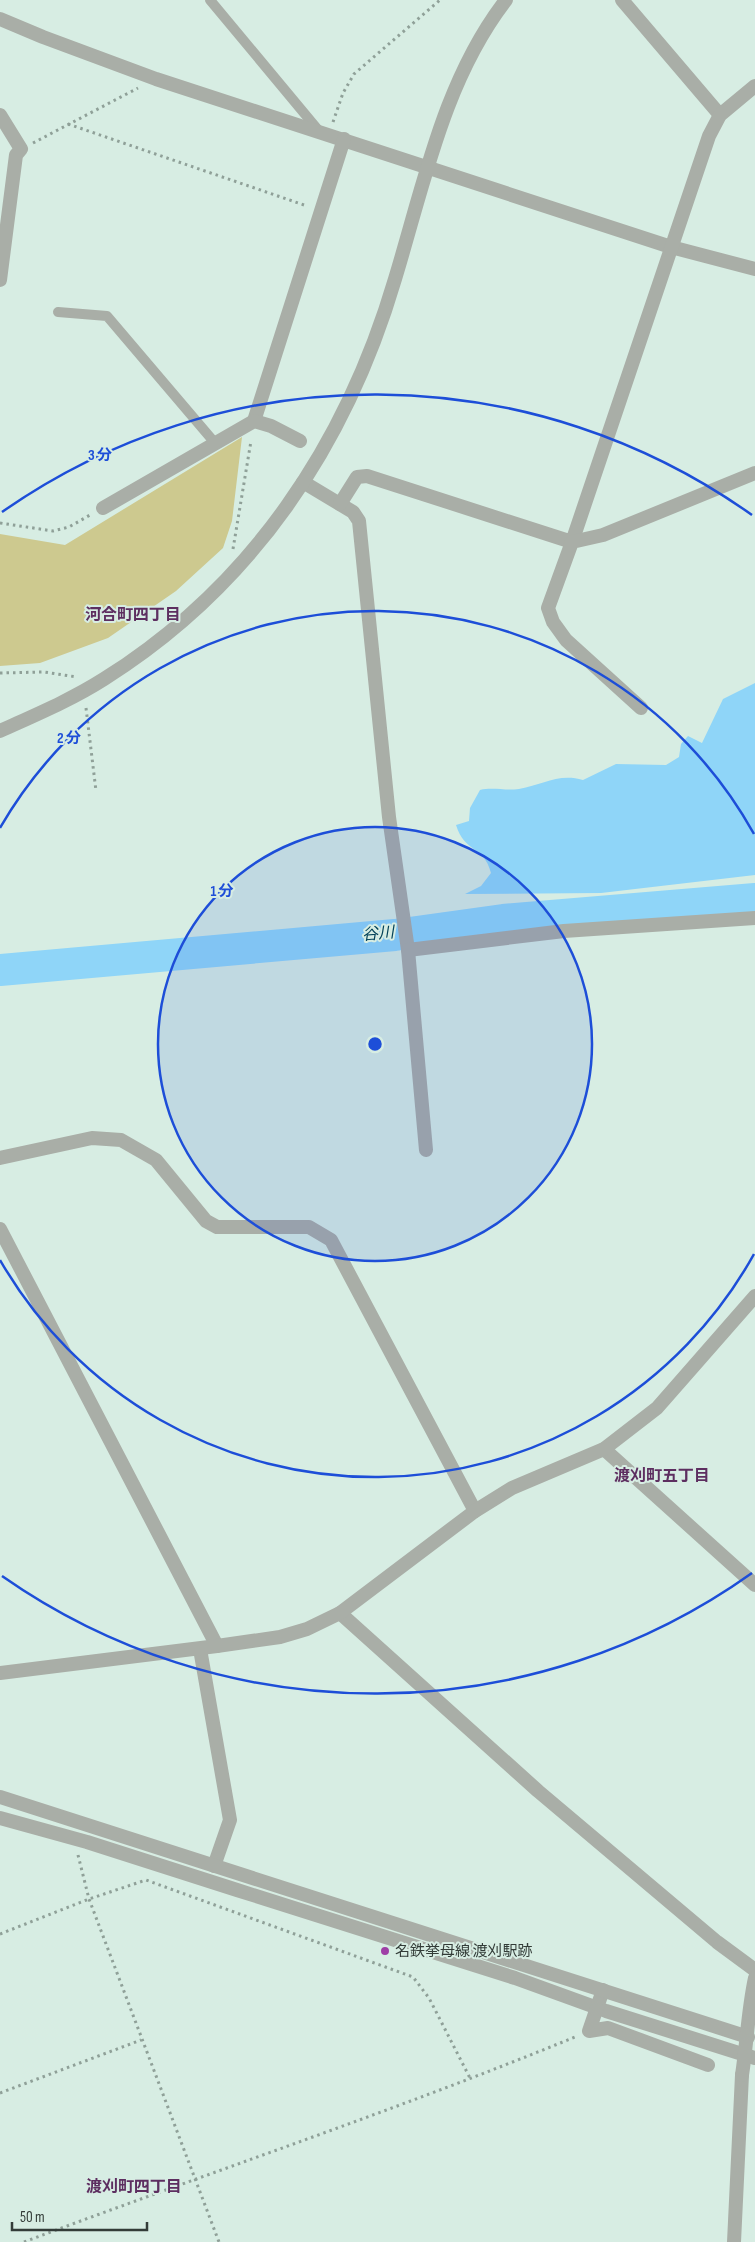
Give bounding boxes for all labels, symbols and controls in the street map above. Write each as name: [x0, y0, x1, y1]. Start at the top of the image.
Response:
text: 3 分: [88, 446, 112, 465]
district label: 河合町四丁目: [85, 606, 181, 625]
text: 2 分: [57, 729, 81, 748]
text: 1 分: [210, 882, 234, 901]
water label: 谷川: [361, 923, 397, 945]
centre of rings: [366, 1035, 384, 1053]
district label: 渡刈町五丁目: [614, 1467, 710, 1486]
place label: 名鉄挙母線 渡刈駅跡: [395, 1942, 532, 1961]
marker: 名鉄挙母線 渡刈駅跡: [379, 1945, 391, 1957]
district label: 渡刈町四丁目: [86, 2178, 182, 2197]
scale bar: [12, 2200, 148, 2232]
text: 50 m: [20, 2208, 45, 2227]

